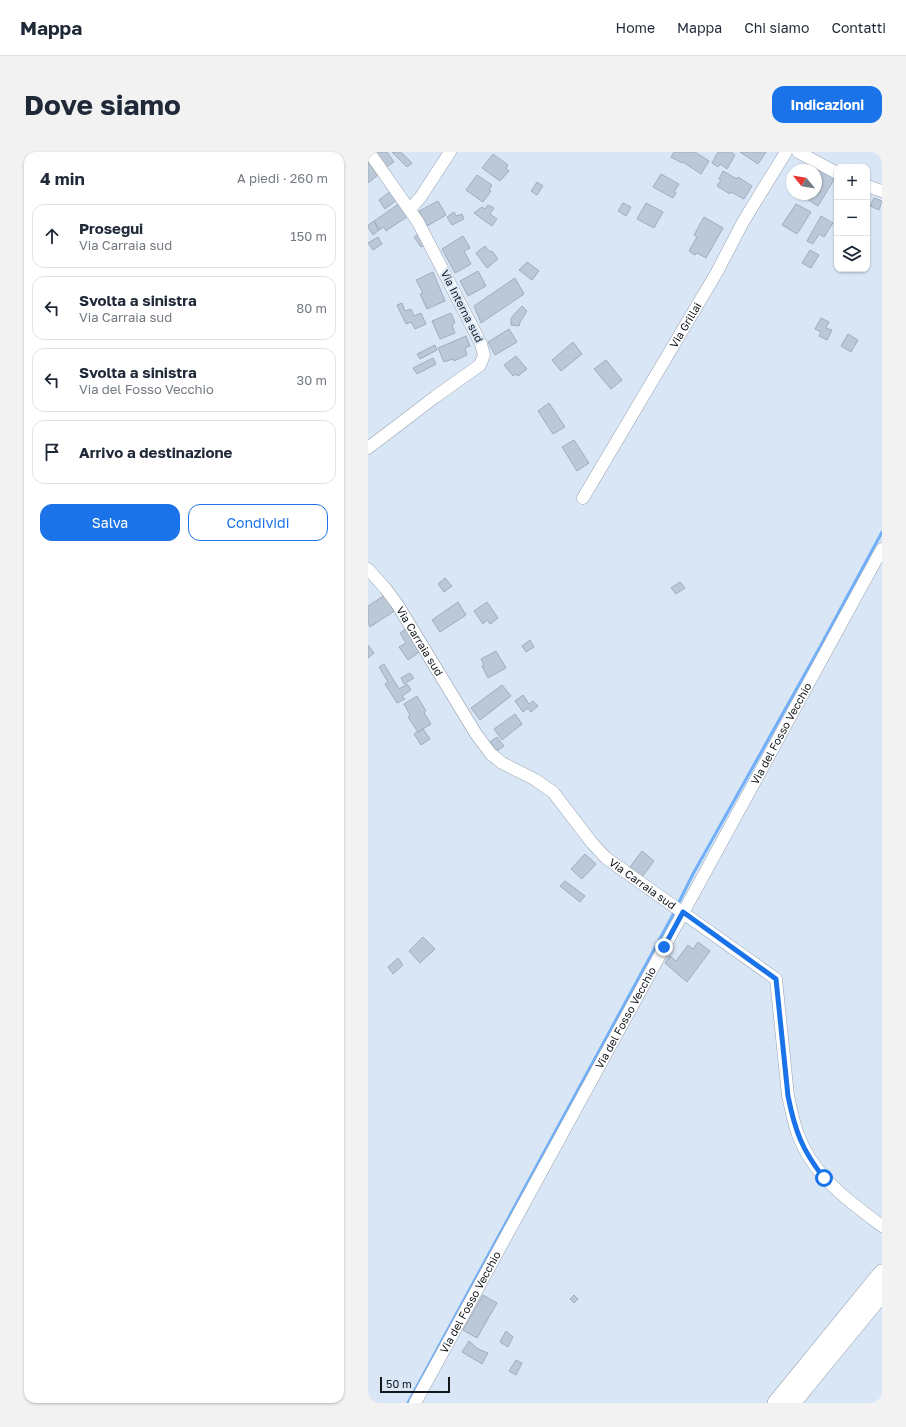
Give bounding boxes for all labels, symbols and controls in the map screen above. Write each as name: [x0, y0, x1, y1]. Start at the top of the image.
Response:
text: Mappa: [20, 16, 82, 39]
text: Home: [616, 19, 655, 36]
text: Mappa: [677, 19, 722, 36]
text: Chi siamo: [744, 19, 809, 36]
text: Contatti: [831, 19, 886, 36]
button: Indicazioni: [772, 86, 882, 123]
text: Dove siamo: [24, 88, 181, 121]
north arrow: [786, 164, 822, 200]
map controls: [834, 164, 870, 272]
button: +: [834, 164, 870, 200]
text: 4 min: [40, 168, 85, 189]
text: A piedi · 260 m: [237, 170, 328, 186]
button: −: [834, 200, 870, 236]
text: Prosegui: [79, 219, 143, 237]
icon: ahead: [41, 225, 63, 247]
text: 150 m: [290, 228, 327, 244]
button: layers: [834, 236, 870, 272]
text: Via Carraia sud: [79, 237, 172, 253]
street label: Via Interna sud: [439, 267, 486, 344]
text: Svolta a sinistra: [79, 291, 197, 309]
icon: left: [41, 297, 63, 319]
text: 80 m: [296, 300, 327, 316]
street label: Via Grillai: [667, 300, 704, 350]
text: Via Carraia sud: [79, 309, 172, 325]
text: Svolta a sinistra: [79, 363, 197, 381]
icon: left: [41, 369, 63, 391]
text: 30 m: [297, 372, 327, 388]
text: Via del Fosso Vecchio: [79, 381, 214, 397]
icon: arrive: [41, 441, 63, 463]
text: Arrivo a destinazione: [79, 443, 232, 461]
button: Salva: [40, 504, 180, 541]
button: Condividi: [188, 504, 328, 541]
street label: Via Carraia sud: [394, 604, 446, 678]
street label: Via del Fosso Vecchio: [748, 680, 814, 787]
street label: Via Carraia sud: [607, 855, 679, 912]
route end: [655, 938, 673, 956]
street label: Via del Fosso Vecchio: [592, 964, 658, 1071]
route start: [815, 1169, 833, 1187]
street label: Via del Fosso Vecchio: [437, 1248, 503, 1355]
scale bar: [380, 1375, 450, 1394]
text: 50 m: [386, 1377, 412, 1390]

